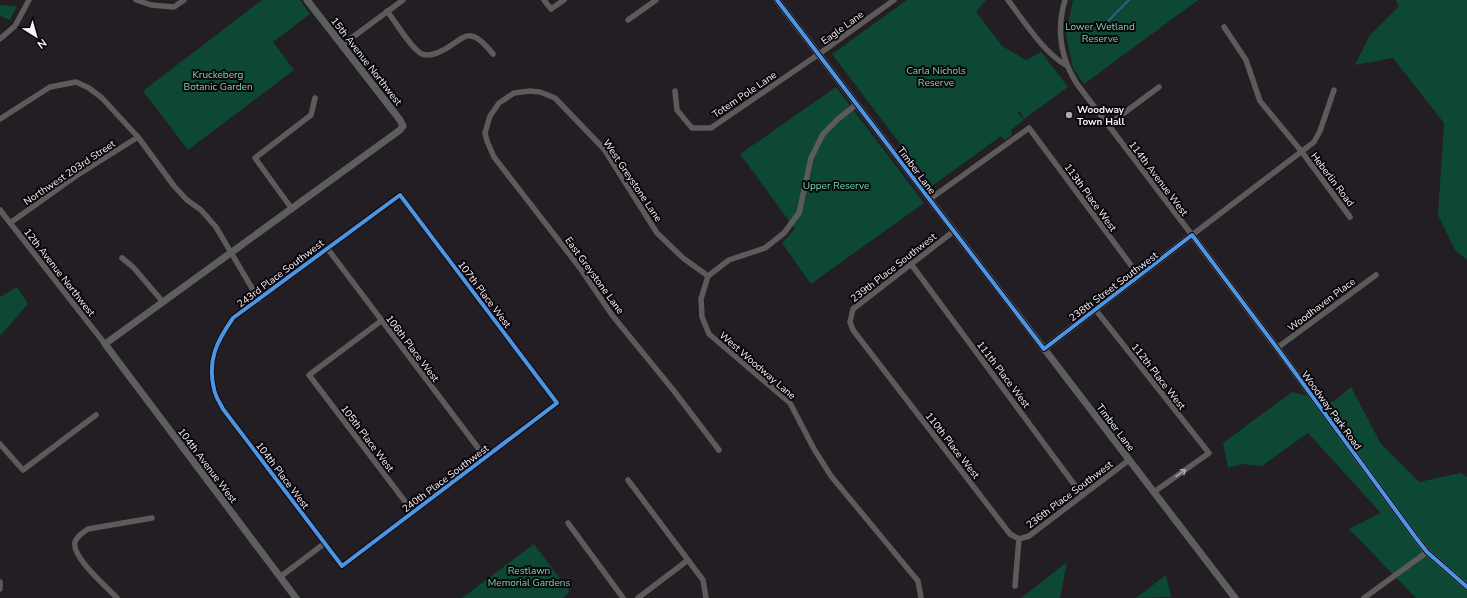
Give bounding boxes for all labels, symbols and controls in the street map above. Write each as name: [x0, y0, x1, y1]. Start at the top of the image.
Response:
street label: Eagle Lane: [818, 8, 867, 48]
street label: 15th Avenue Northwest: [327, 15, 405, 109]
north arrow: [16, 16, 56, 56]
park label: Lower Wetland Reserve: [1065, 20, 1135, 46]
text: N: [34, 35, 50, 52]
park label: Carla Nichols Reserve: [906, 64, 966, 90]
park label: Kruckeberg Botanic Garden: [183, 68, 253, 94]
street label: Totem Pole Lane: [710, 68, 780, 122]
place label: Woodway Town Hall: [1077, 103, 1126, 129]
marker: Woodway Town Hall: [1064, 110, 1074, 120]
street label: Northwest 203rd Street: [21, 137, 118, 209]
street label: West Greystone Lane: [599, 137, 665, 225]
street label: 114th Avenue West: [1125, 138, 1191, 219]
street label: Timber Lane: [894, 144, 939, 197]
street label: Heberlin Road: [1307, 150, 1357, 210]
street label: 113th Place West: [1061, 161, 1120, 235]
park label: Upper Reserve: [803, 179, 869, 193]
street label: 12th Avenue Northwest: [20, 226, 98, 320]
street label: 239th Place Southwest: [848, 230, 940, 306]
street label: East Greystone Lane: [561, 234, 627, 317]
street label: 243rd Place Southwest: [234, 236, 327, 311]
street label: 238th Street Southwest: [1066, 248, 1161, 325]
street label: 107th Place West: [454, 258, 514, 331]
street label: Woodhaven Place: [1285, 275, 1358, 335]
street label: 106th Place West: [382, 312, 442, 385]
street label: West Woodway Lane: [716, 329, 799, 403]
street label: 111th Place West: [973, 338, 1033, 411]
street label: 112th Place West: [1128, 340, 1189, 413]
street label: Woodway Park Road: [1298, 368, 1365, 453]
street label: Timber Lane: [1093, 401, 1138, 454]
street label: 105th Place West: [337, 402, 397, 475]
street label: 110th Place West: [922, 409, 983, 482]
street label: 104th Avenue West: [174, 425, 240, 506]
street label: 104th Place West: [252, 439, 312, 512]
street label: 240th Place Southwest: [399, 441, 492, 516]
street label: 236th Place Southwest: [1023, 457, 1116, 532]
one-way arrow: [1176, 469, 1187, 477]
park label: Restlawn Memorial Gardens: [488, 564, 570, 590]

